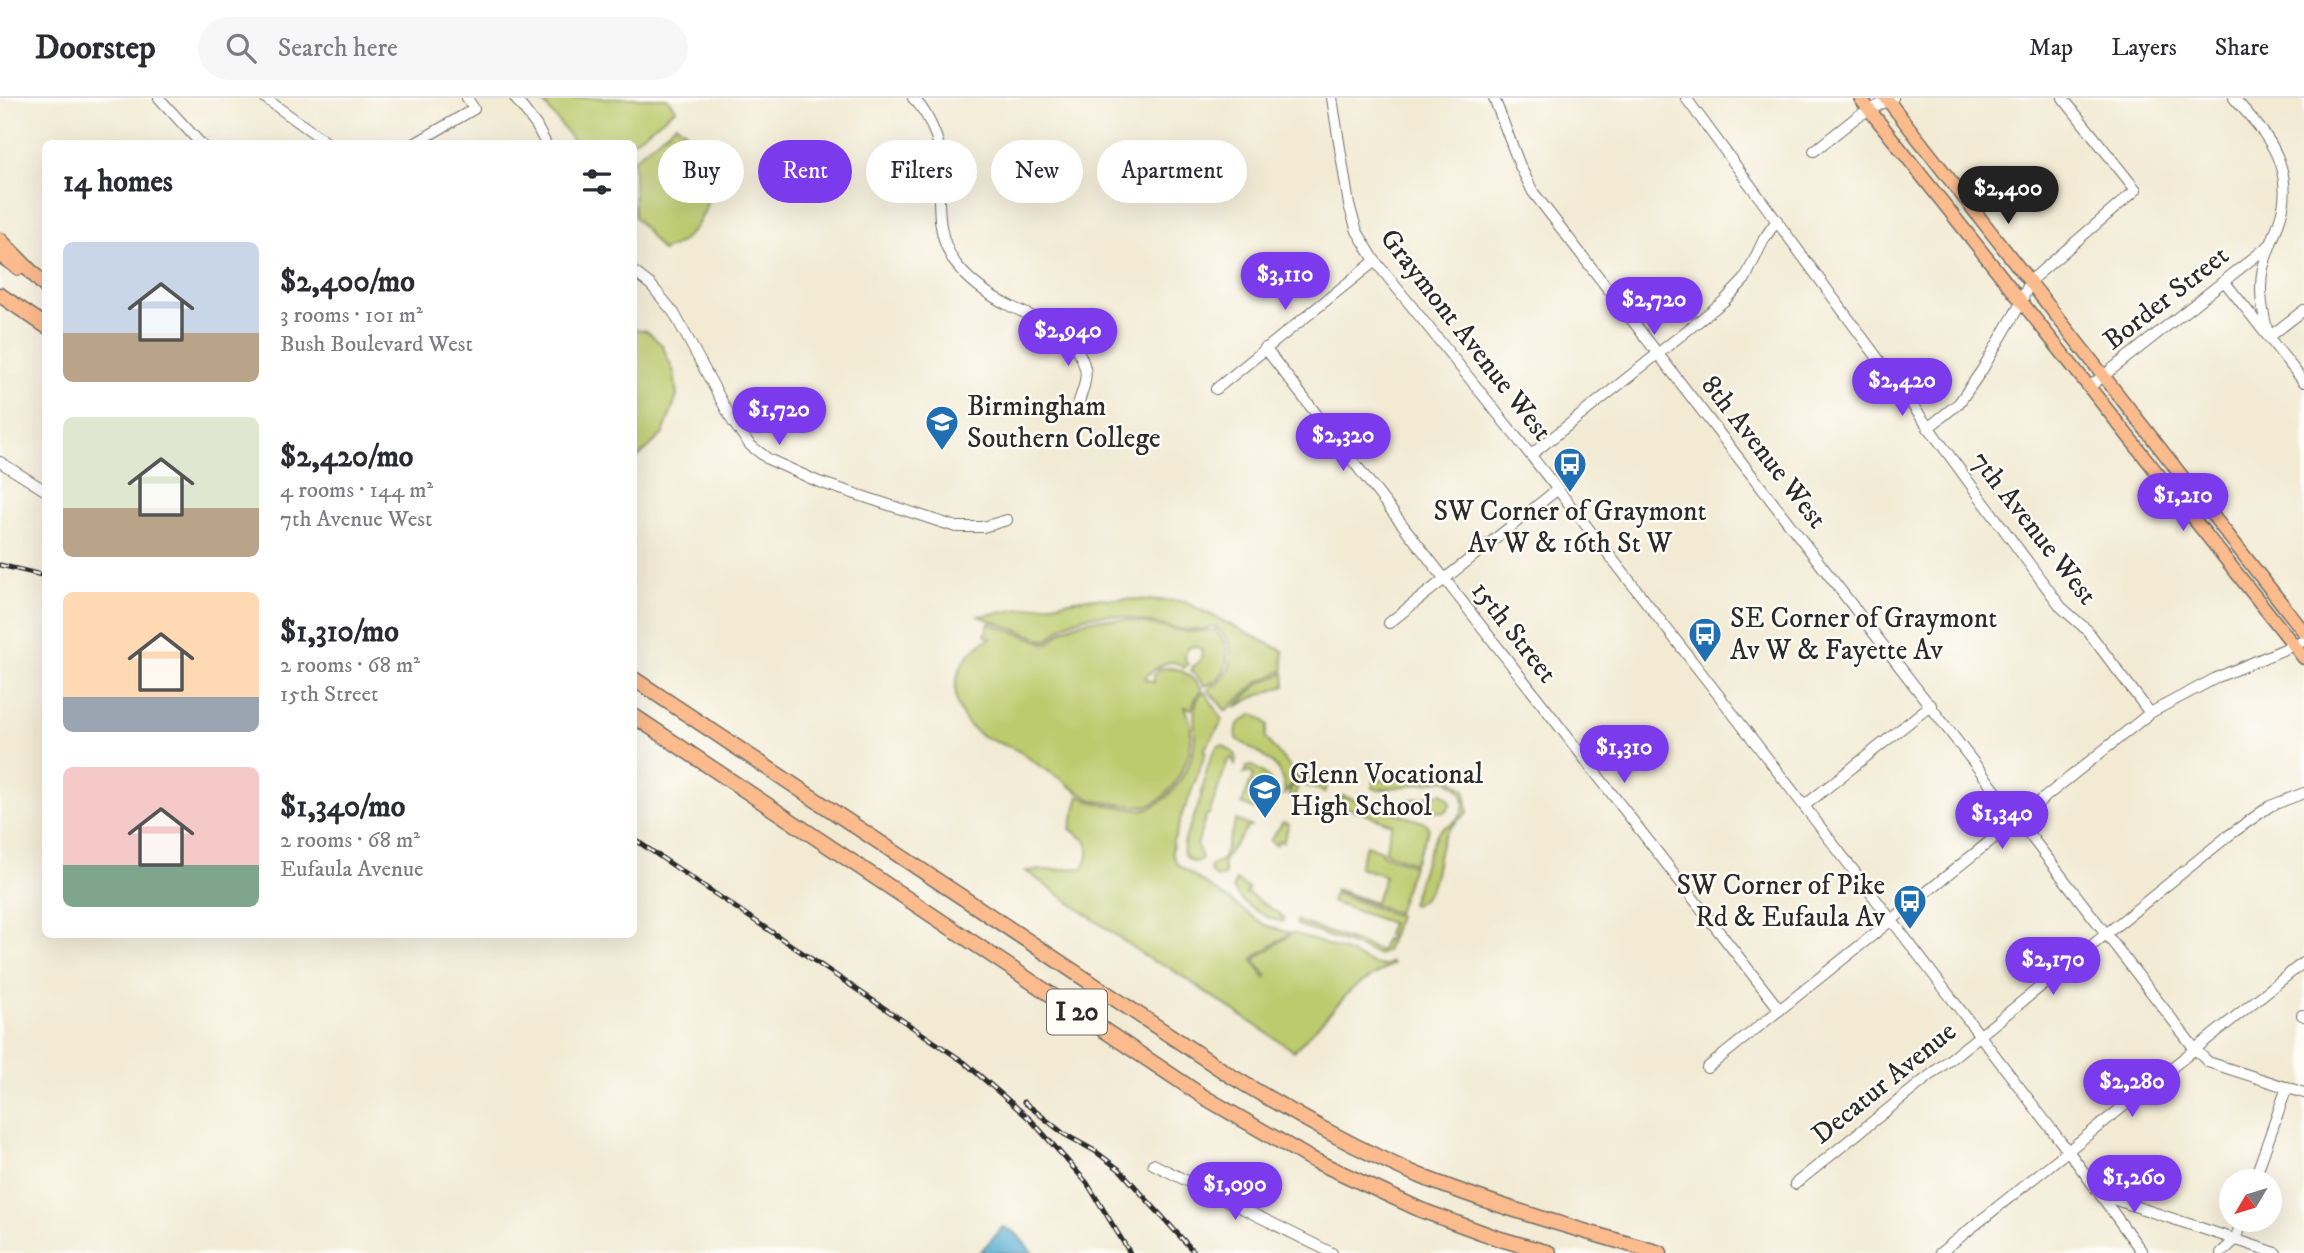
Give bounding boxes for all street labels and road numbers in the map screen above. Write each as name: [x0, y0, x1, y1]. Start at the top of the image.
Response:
street label: Graymont Avenue West: [1372, 222, 1560, 448]
street label: Border Street: [2096, 238, 2236, 358]
street label: 8th Avenue West: [1693, 368, 1835, 536]
street label: 7th Avenue West: [1963, 444, 2105, 612]
street label: 15th Street: [1463, 574, 1565, 690]
road number: I 20: [1047, 990, 1107, 1035]
street label: Decatur Avenue: [1805, 1014, 1963, 1152]

